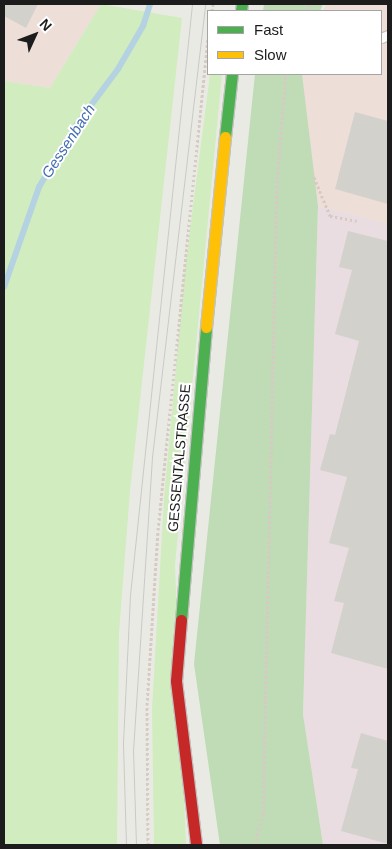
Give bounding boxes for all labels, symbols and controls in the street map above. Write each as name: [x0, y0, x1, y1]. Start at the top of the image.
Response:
north arrow: [10, 10, 60, 60]
legend: [207, 10, 382, 75]
text: N: [37, 16, 55, 34]
text: Fast: [254, 21, 283, 38]
text: Slow: [254, 46, 287, 63]
water label: Gessenbach: [38, 101, 98, 181]
street label: GESSENTALSTRASSE: [164, 383, 194, 533]

